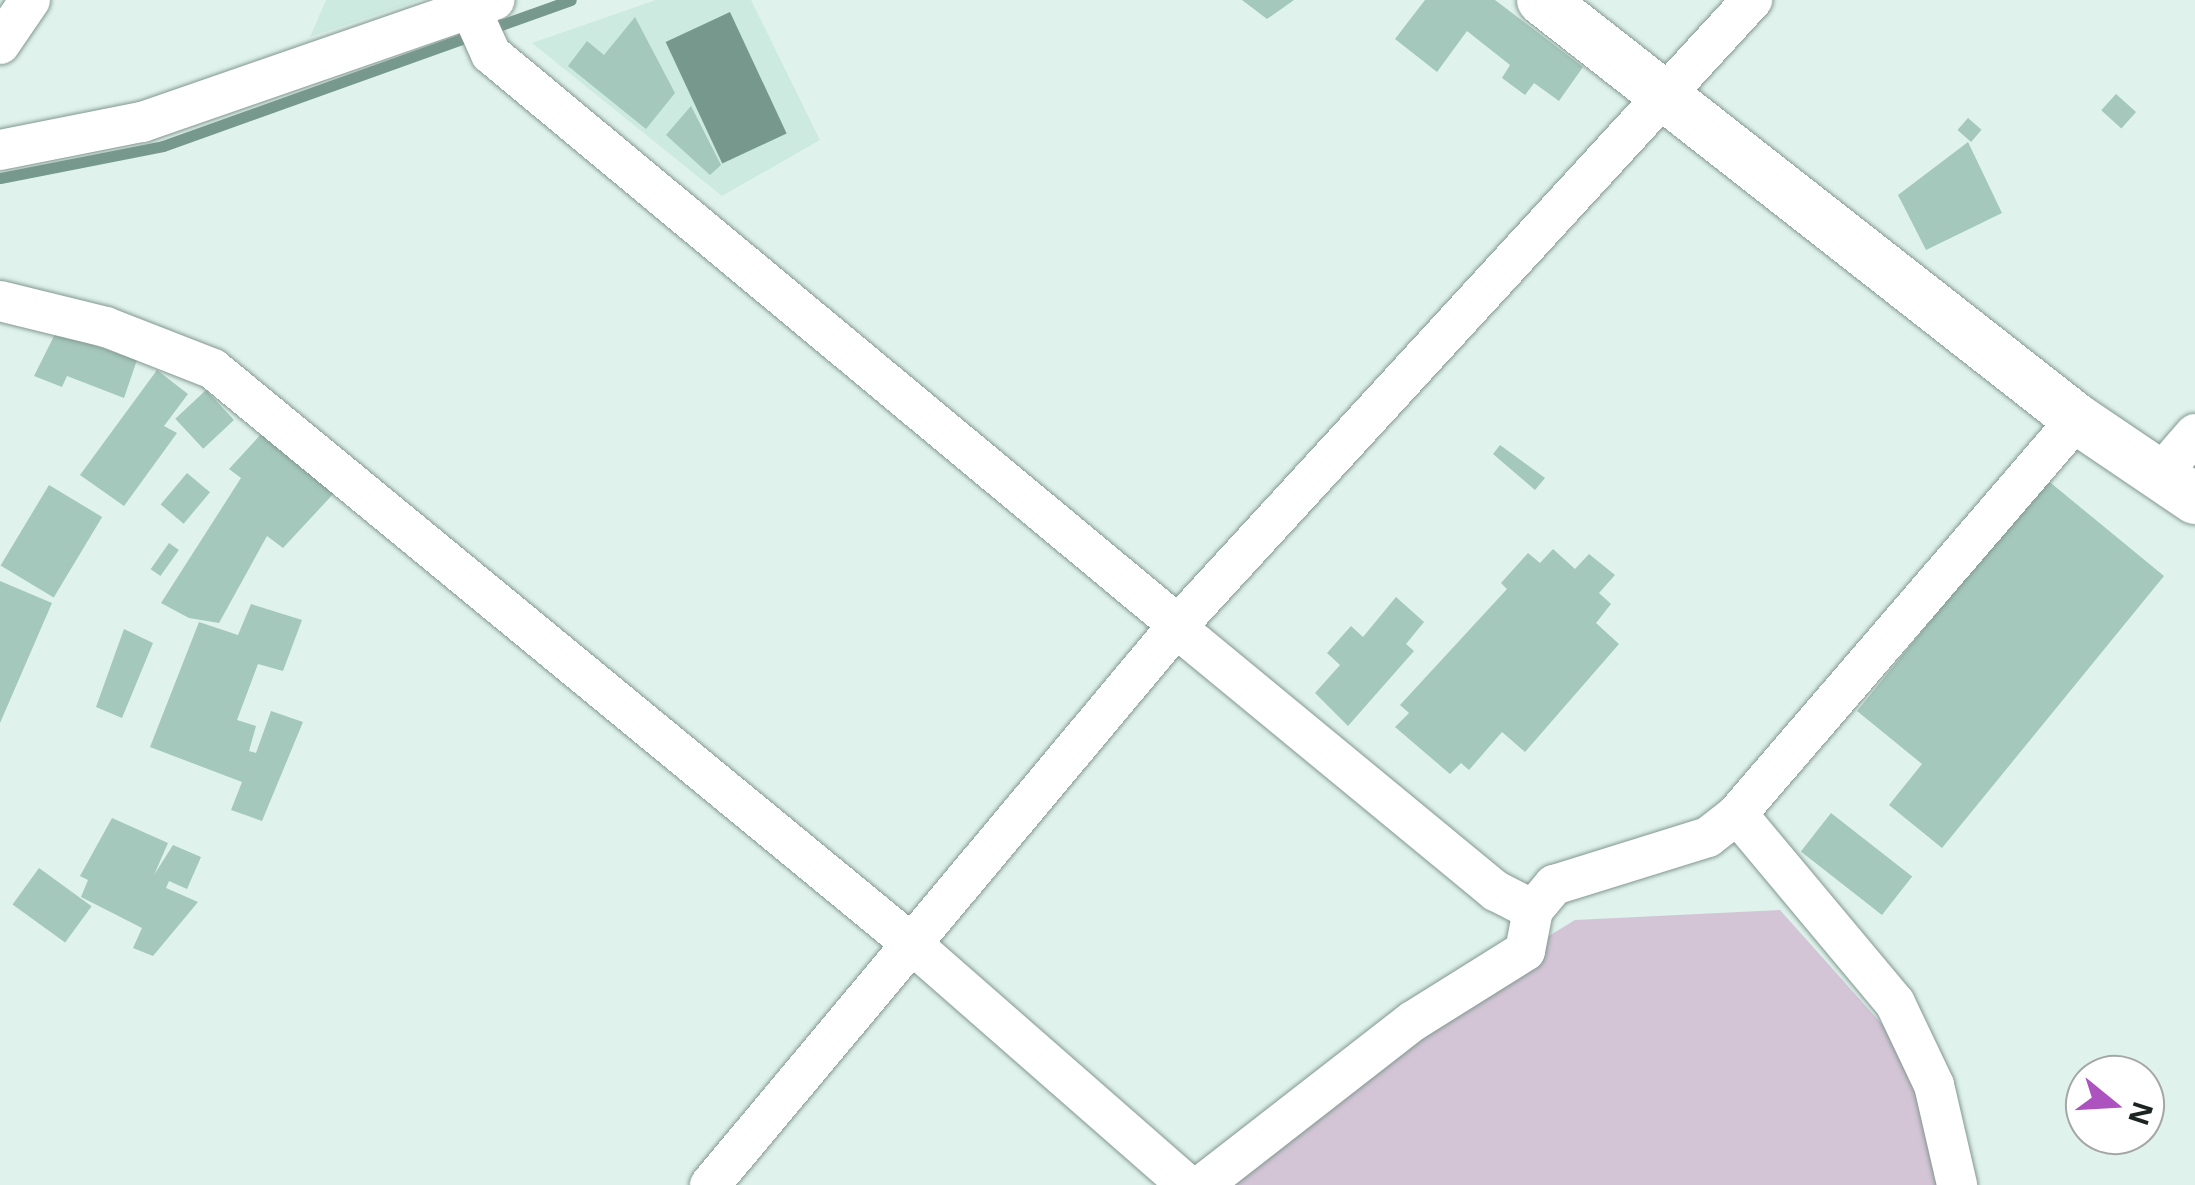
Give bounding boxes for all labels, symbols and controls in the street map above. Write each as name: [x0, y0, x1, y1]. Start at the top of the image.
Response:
north arrow: [2065, 1055, 2165, 1155]
text: N: [2120, 1097, 2163, 1130]

